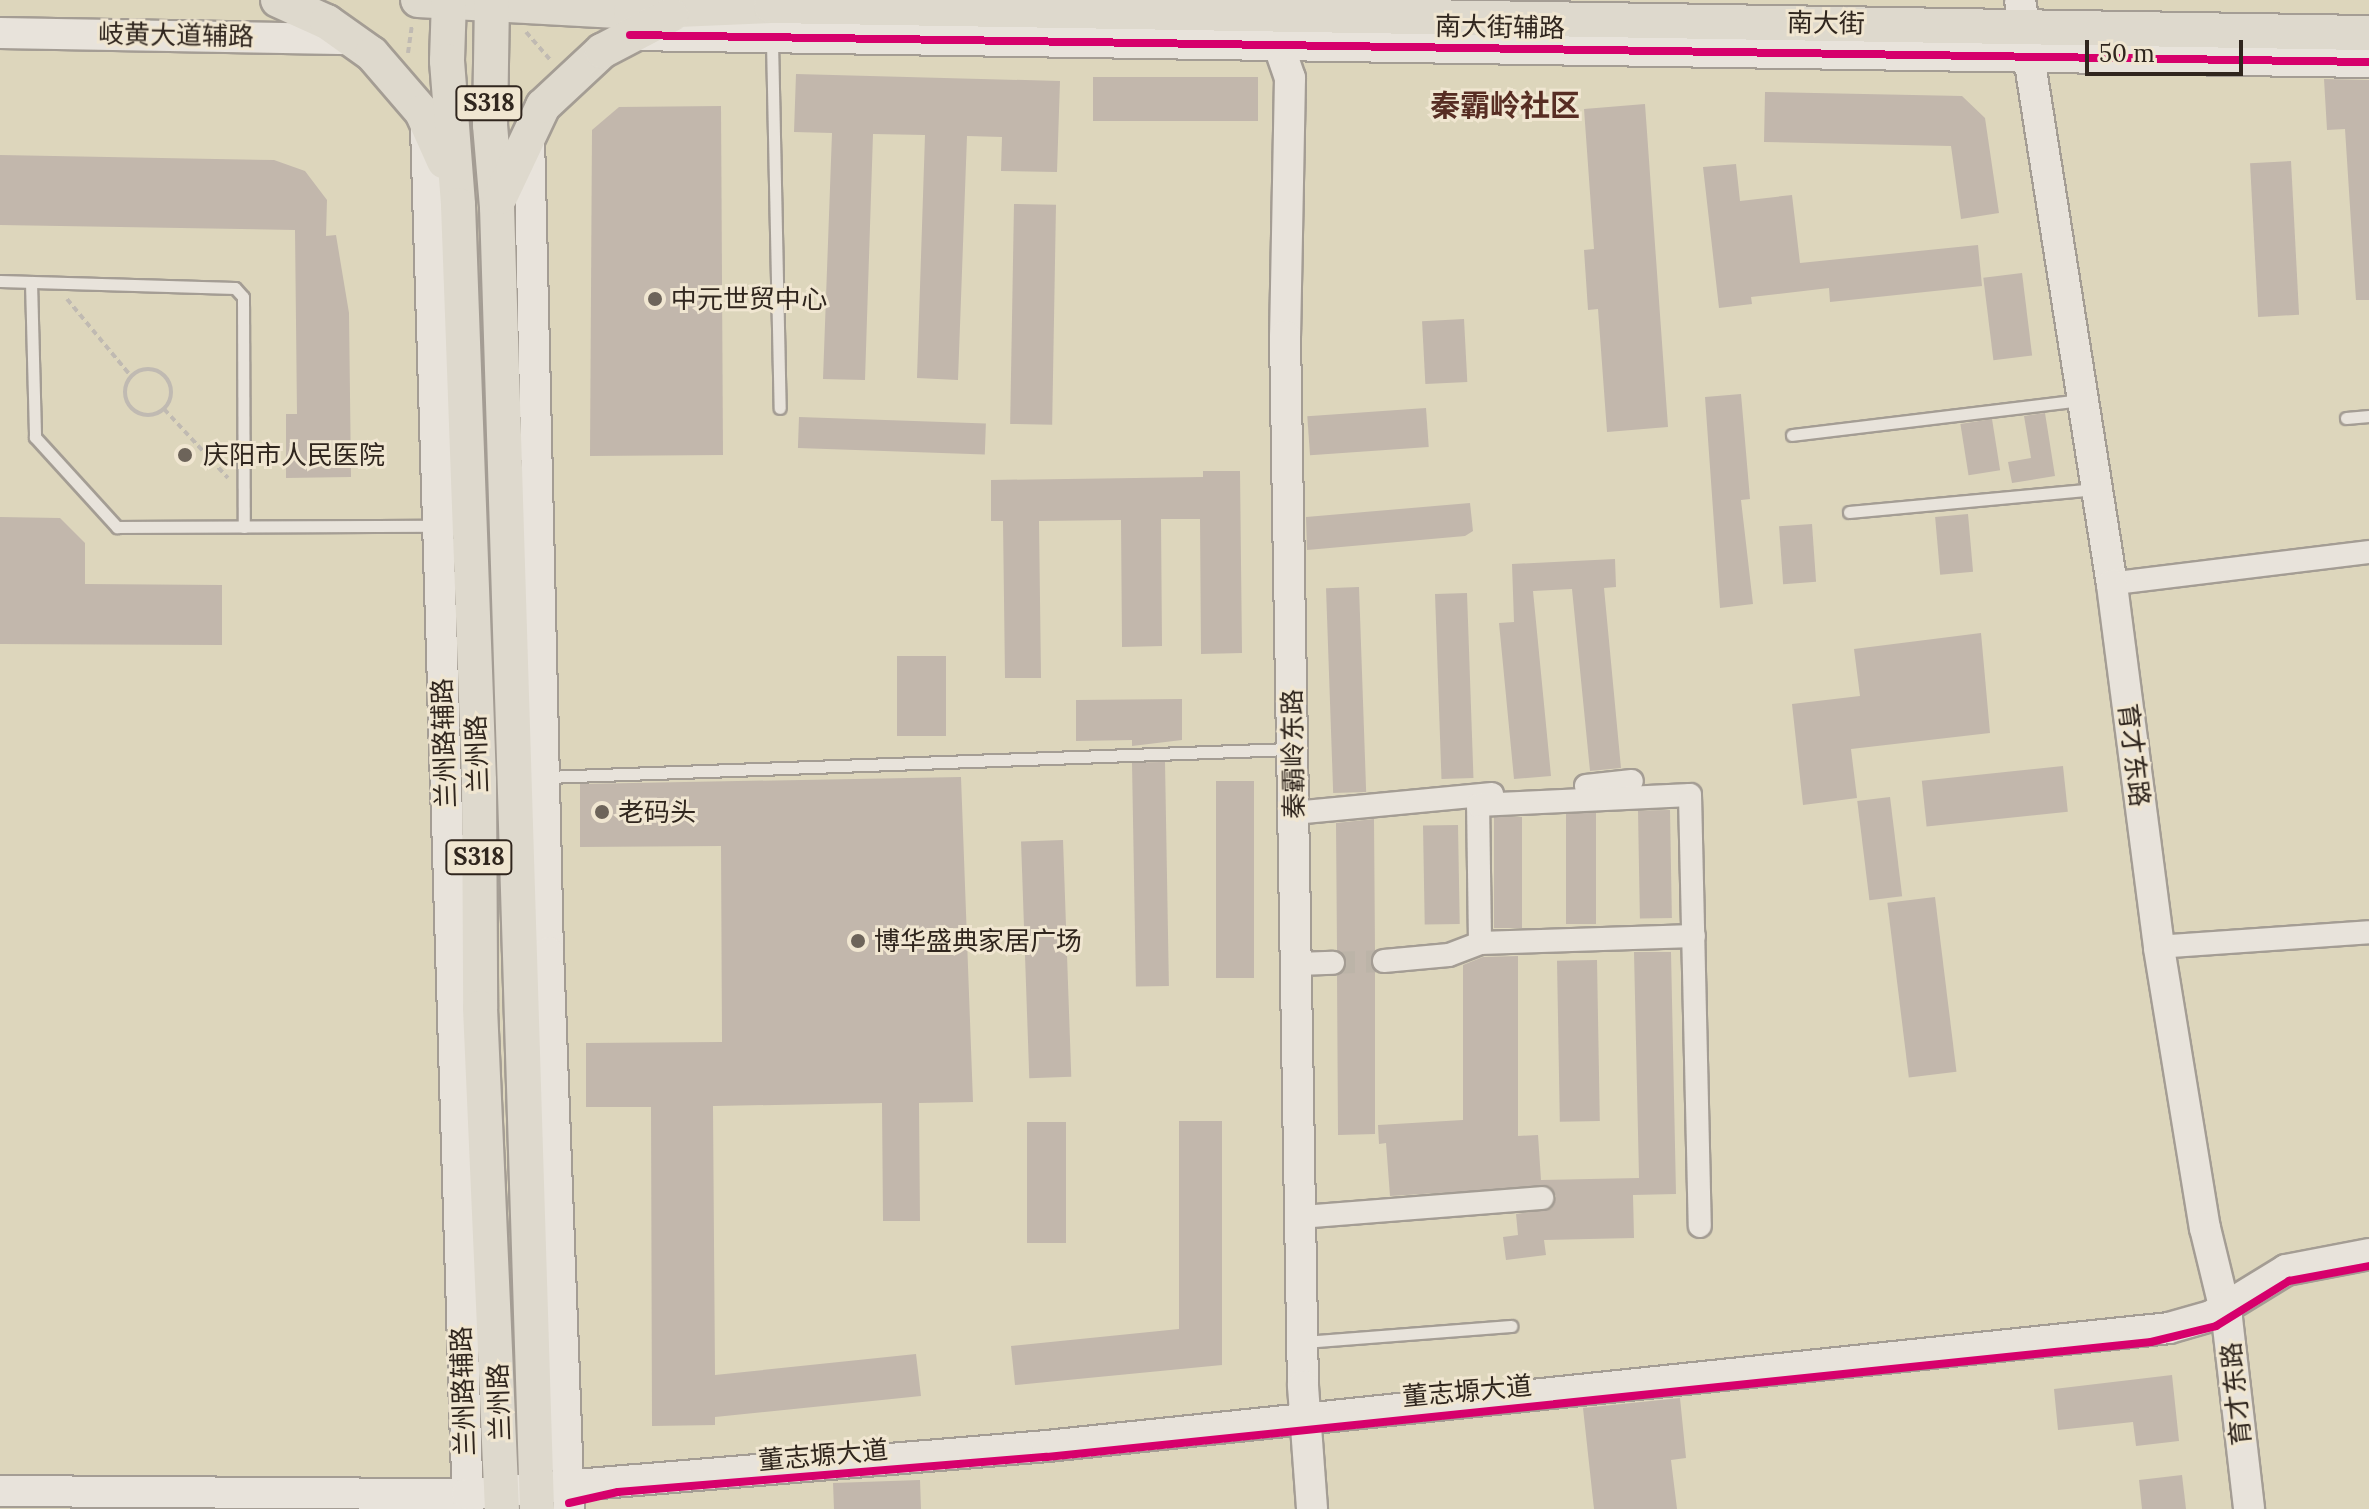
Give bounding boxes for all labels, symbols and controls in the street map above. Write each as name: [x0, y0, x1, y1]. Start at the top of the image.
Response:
street label: 南大街: [1787, 7, 1865, 39]
street label: 南大街辅路: [1435, 10, 1565, 44]
street label: 岐黄大道辅路: [98, 18, 254, 52]
scale bar: [2089, 24, 2247, 74]
text: 50 m: [2099, 38, 2155, 69]
road number: S318: [455, 83, 523, 123]
district label: 秦霸岭社区: [1430, 87, 1580, 123]
place label: 中元世贸中心: [671, 283, 827, 315]
marker: 中元世贸中心: [646, 290, 664, 308]
place label: 庆阳市人民医院: [203, 439, 385, 471]
marker: 庆阳市人民医院: [174, 444, 196, 466]
street label: 兰州路辅路: [426, 677, 462, 809]
street label: 秦霸岭东路: [1276, 689, 1310, 819]
street label: 育才东路: [2112, 701, 2156, 809]
street label: 兰州路: [460, 714, 494, 794]
place label: 老码头: [618, 796, 696, 828]
marker: 老码头: [593, 803, 611, 821]
road number: S318: [445, 837, 513, 877]
place label: 博华盛典家居广场: [874, 925, 1082, 957]
marker: 博华盛典家居广场: [849, 932, 867, 950]
street label: 兰州路辅路: [445, 1325, 481, 1457]
street label: 育才东路: [2215, 1341, 2257, 1447]
street label: 兰州路: [482, 1362, 516, 1442]
street label: 董志塬大道: [1401, 1370, 1533, 1412]
street label: 董志塬大道: [757, 1434, 889, 1476]

